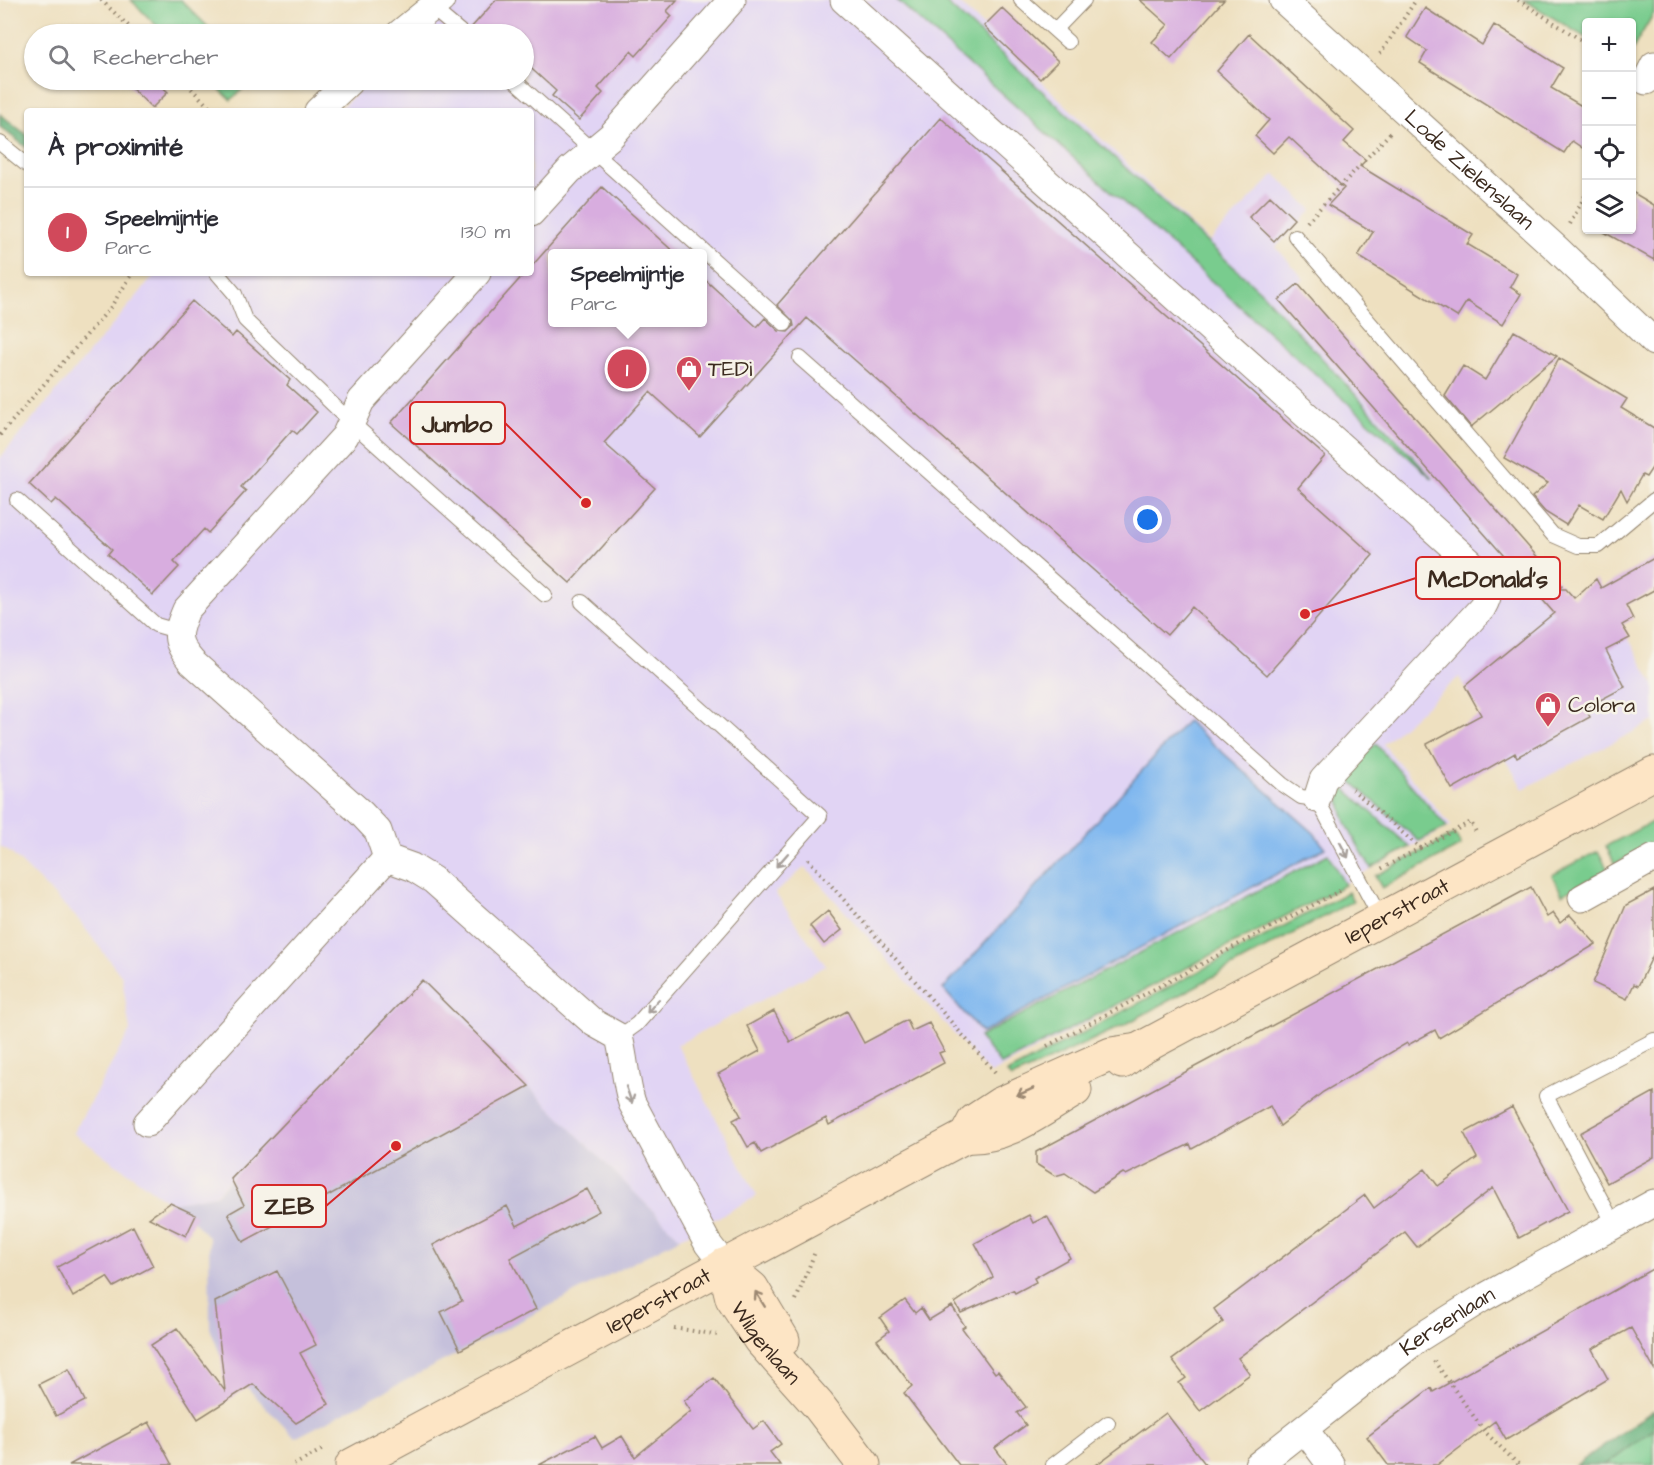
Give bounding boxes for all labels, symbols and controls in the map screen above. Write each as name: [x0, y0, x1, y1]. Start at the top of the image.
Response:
map controls: [1582, 18, 1636, 234]
button: +: [1582, 18, 1636, 72]
search box: [24, 24, 534, 90]
icon: search: [45, 41, 78, 74]
text: Rechercher: [93, 42, 218, 73]
button: −: [1582, 72, 1636, 126]
street label: Lode Zielenslaan: [1397, 102, 1542, 237]
button: locate: [1582, 126, 1636, 180]
text: À proximité: [48, 129, 183, 165]
button: layers: [1582, 180, 1636, 234]
text: Speelmijntje: [105, 203, 219, 234]
text: 1: [66, 218, 69, 246]
text: 130 m: [461, 218, 510, 246]
text: Parc: [105, 234, 152, 262]
popup: [548, 249, 707, 327]
text: Speelmijntje: [571, 259, 684, 290]
text: Parc: [571, 290, 617, 318]
pin: 1: [608, 346, 646, 392]
shop icon: TEDi: [674, 354, 704, 392]
place label: TEDi: [708, 354, 752, 385]
callout: Jumbo: [410, 402, 505, 444]
text: Jumbo: [421, 408, 493, 442]
your location: [1133, 505, 1162, 534]
callout: McDonald's: [1416, 557, 1560, 599]
text: McDonald's: [1428, 563, 1548, 597]
shop icon: Colora: [1533, 690, 1563, 728]
place label: Colora: [1568, 690, 1635, 721]
one-way arrow: [1339, 841, 1350, 859]
one-way arrow: [775, 852, 789, 867]
street label: Ieperstraat: [1339, 870, 1455, 952]
one-way arrow: [646, 998, 660, 1013]
one-way arrow: [625, 1085, 636, 1103]
one-way arrow: [1017, 1087, 1035, 1098]
callout: ZEB: [252, 1185, 326, 1227]
text: ZEB: [264, 1190, 315, 1224]
street label: Ieperstraat: [601, 1260, 717, 1341]
street label: Kersenlaan: [1393, 1279, 1501, 1363]
one-way arrow: [753, 1290, 766, 1307]
street label: Wilgenlaan: [723, 1295, 808, 1391]

